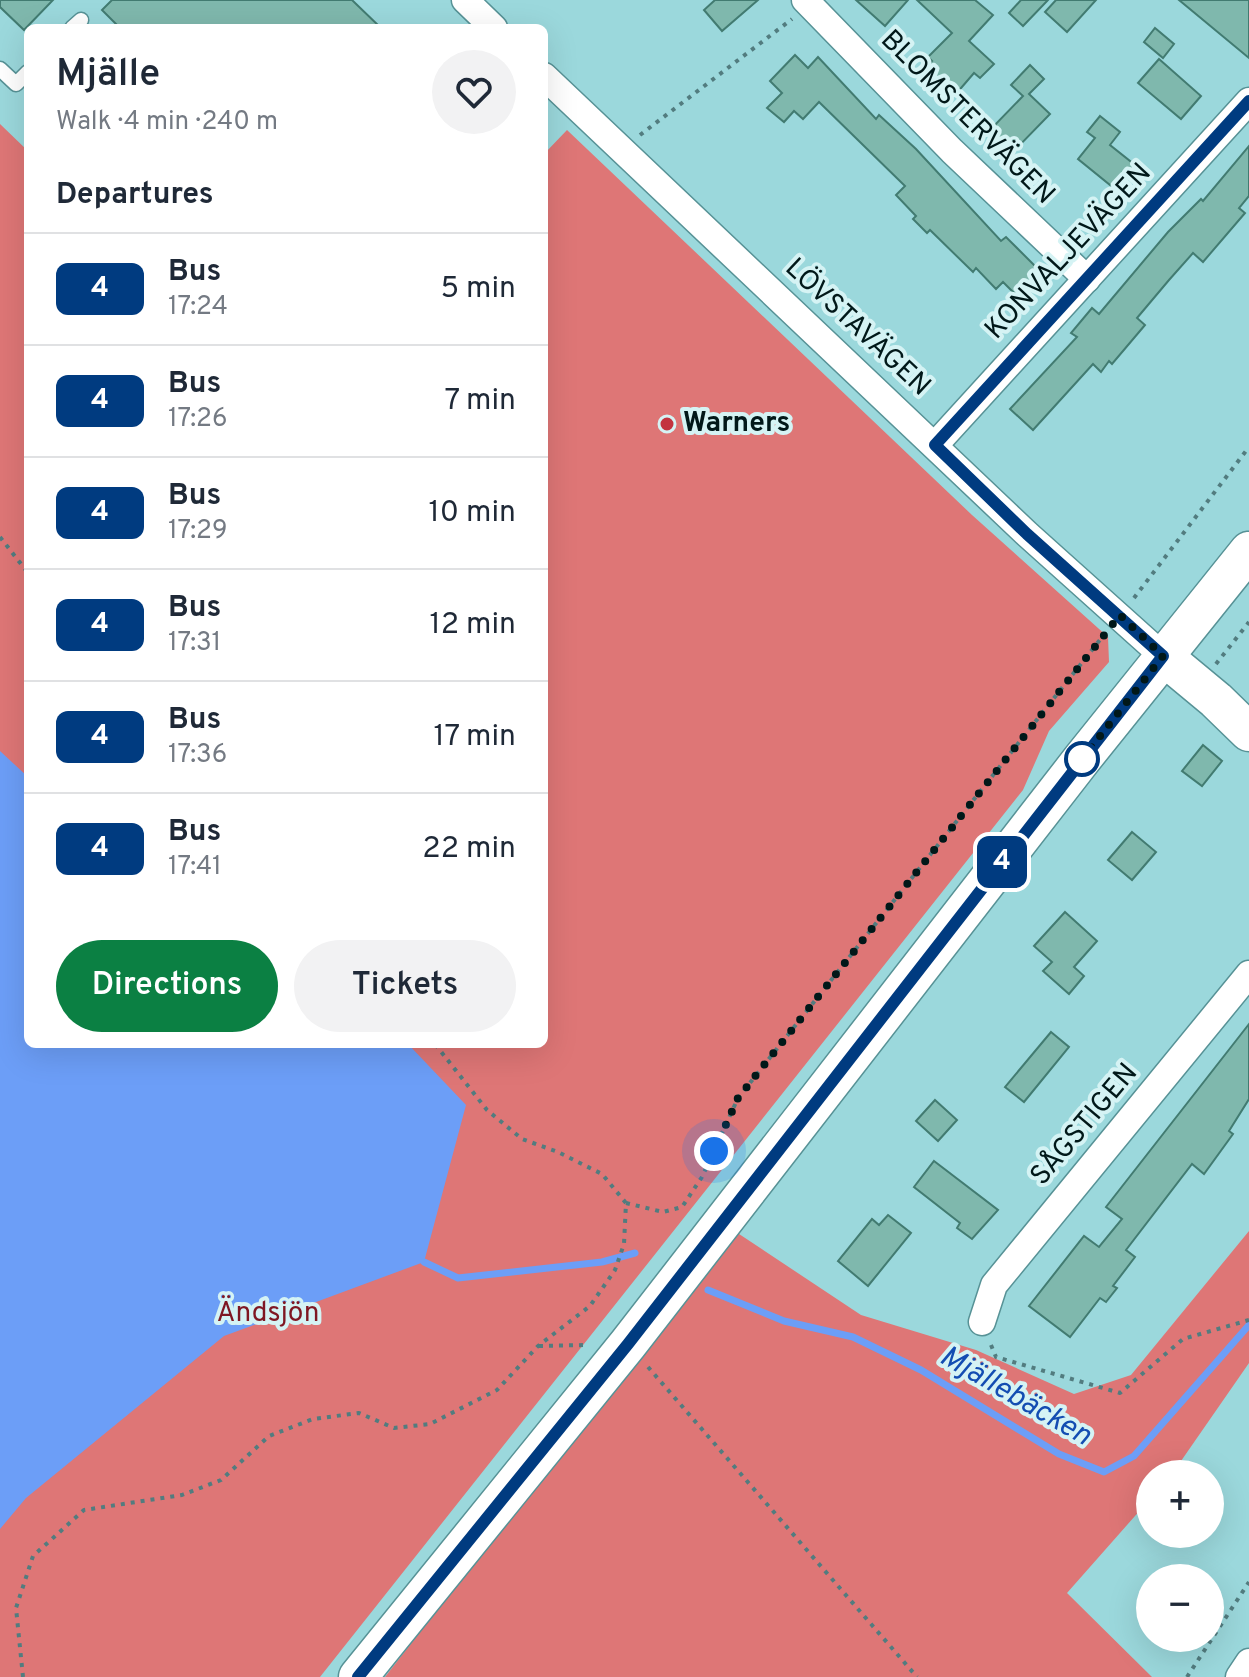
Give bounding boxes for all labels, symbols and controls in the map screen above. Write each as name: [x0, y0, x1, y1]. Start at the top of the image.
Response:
street label: BLOMSTERVÄGEN: [872, 22, 1063, 213]
button: heart: [432, 50, 516, 134]
text: Mjälle: [56, 51, 160, 100]
text: Walk · 4 min · 240 m: [56, 106, 278, 139]
street label: KONVALJEVÄGEN: [977, 156, 1160, 348]
text: Departures: [56, 177, 214, 214]
street label: LÖVSTAVÄGEN: [776, 250, 939, 405]
text: Bus: [168, 254, 221, 291]
text: 4: [91, 271, 109, 307]
text: 5 min: [440, 271, 516, 308]
text: 17:24: [168, 291, 228, 324]
text: Bus: [168, 366, 221, 403]
text: 4: [91, 383, 109, 419]
text: 7 min: [445, 383, 516, 420]
text: 17:26: [168, 403, 227, 436]
place label: Warners: [683, 406, 790, 442]
marker: Warners: [658, 415, 676, 433]
text: Bus: [168, 478, 221, 515]
text: 4: [91, 495, 109, 531]
text: 10 min: [429, 495, 516, 532]
text: 17:29: [168, 515, 227, 548]
text: Bus: [168, 590, 221, 627]
text: 4: [91, 607, 109, 643]
text: 12 min: [429, 607, 516, 644]
text: 17:31: [168, 627, 221, 660]
text: Bus: [168, 702, 221, 739]
text: 4: [91, 719, 109, 755]
text: 17 min: [433, 719, 516, 756]
text: 17:36: [168, 739, 227, 772]
unlabelled marker: [1065, 742, 1099, 776]
text: Bus: [168, 814, 221, 851]
text: 4: [91, 831, 109, 867]
text: 22 min: [422, 831, 516, 868]
line badge: 4: [976, 836, 1028, 888]
text: 4: [993, 844, 1011, 880]
text: 17:41: [168, 851, 222, 884]
button: Directions: [56, 940, 278, 1032]
button: Tickets: [294, 940, 516, 1032]
street label: SÅGSTIGEN: [1023, 1056, 1147, 1194]
your location: [694, 1131, 734, 1171]
park label: Ändsjön: [217, 1295, 319, 1332]
water label: Mjällebäcken: [933, 1339, 1097, 1455]
map controls: [1136, 1460, 1224, 1652]
button: +: [1136, 1460, 1224, 1548]
button: −: [1136, 1564, 1224, 1652]

